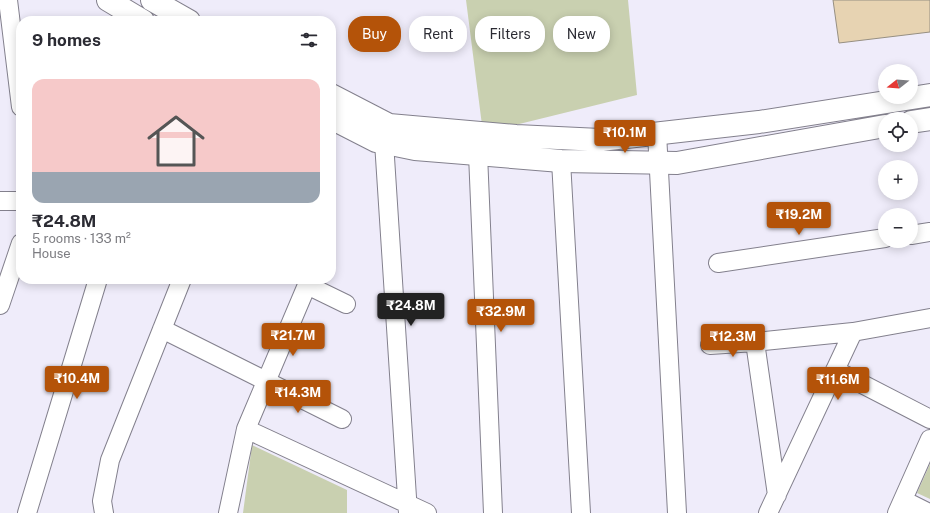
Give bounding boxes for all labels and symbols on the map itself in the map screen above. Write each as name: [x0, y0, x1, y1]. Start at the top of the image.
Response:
north arrow: [878, 64, 918, 104]
pin: ₹10.1M: [592, 120, 658, 154]
pin: ₹19.2M: [766, 202, 832, 236]
pin: ₹24.8M: [378, 293, 444, 327]
pin: ₹32.9M: [468, 299, 534, 333]
pin: ₹21.7M: [260, 323, 326, 357]
pin: ₹12.3M: [700, 324, 766, 358]
pin: ₹10.4M: [44, 366, 110, 400]
pin: ₹11.6M: [805, 367, 871, 401]
pin: ₹14.3M: [265, 380, 331, 414]

